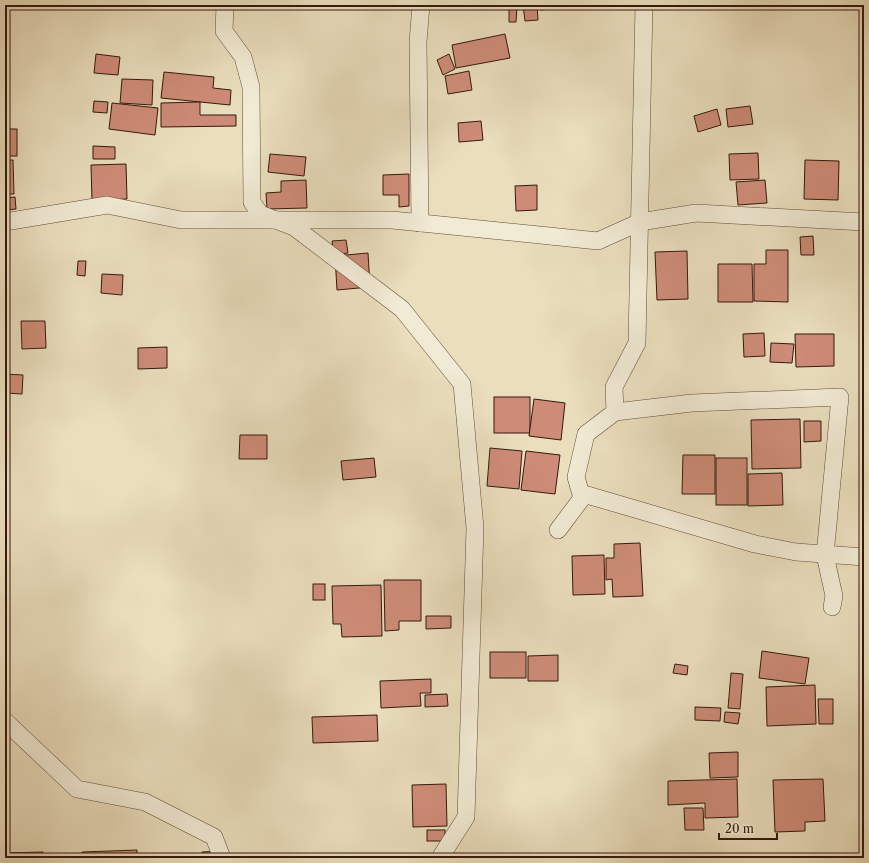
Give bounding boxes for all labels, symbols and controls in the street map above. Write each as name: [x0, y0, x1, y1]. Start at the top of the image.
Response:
scale bar: [719, 815, 777, 841]
text: 20 m: [725, 821, 754, 836]

